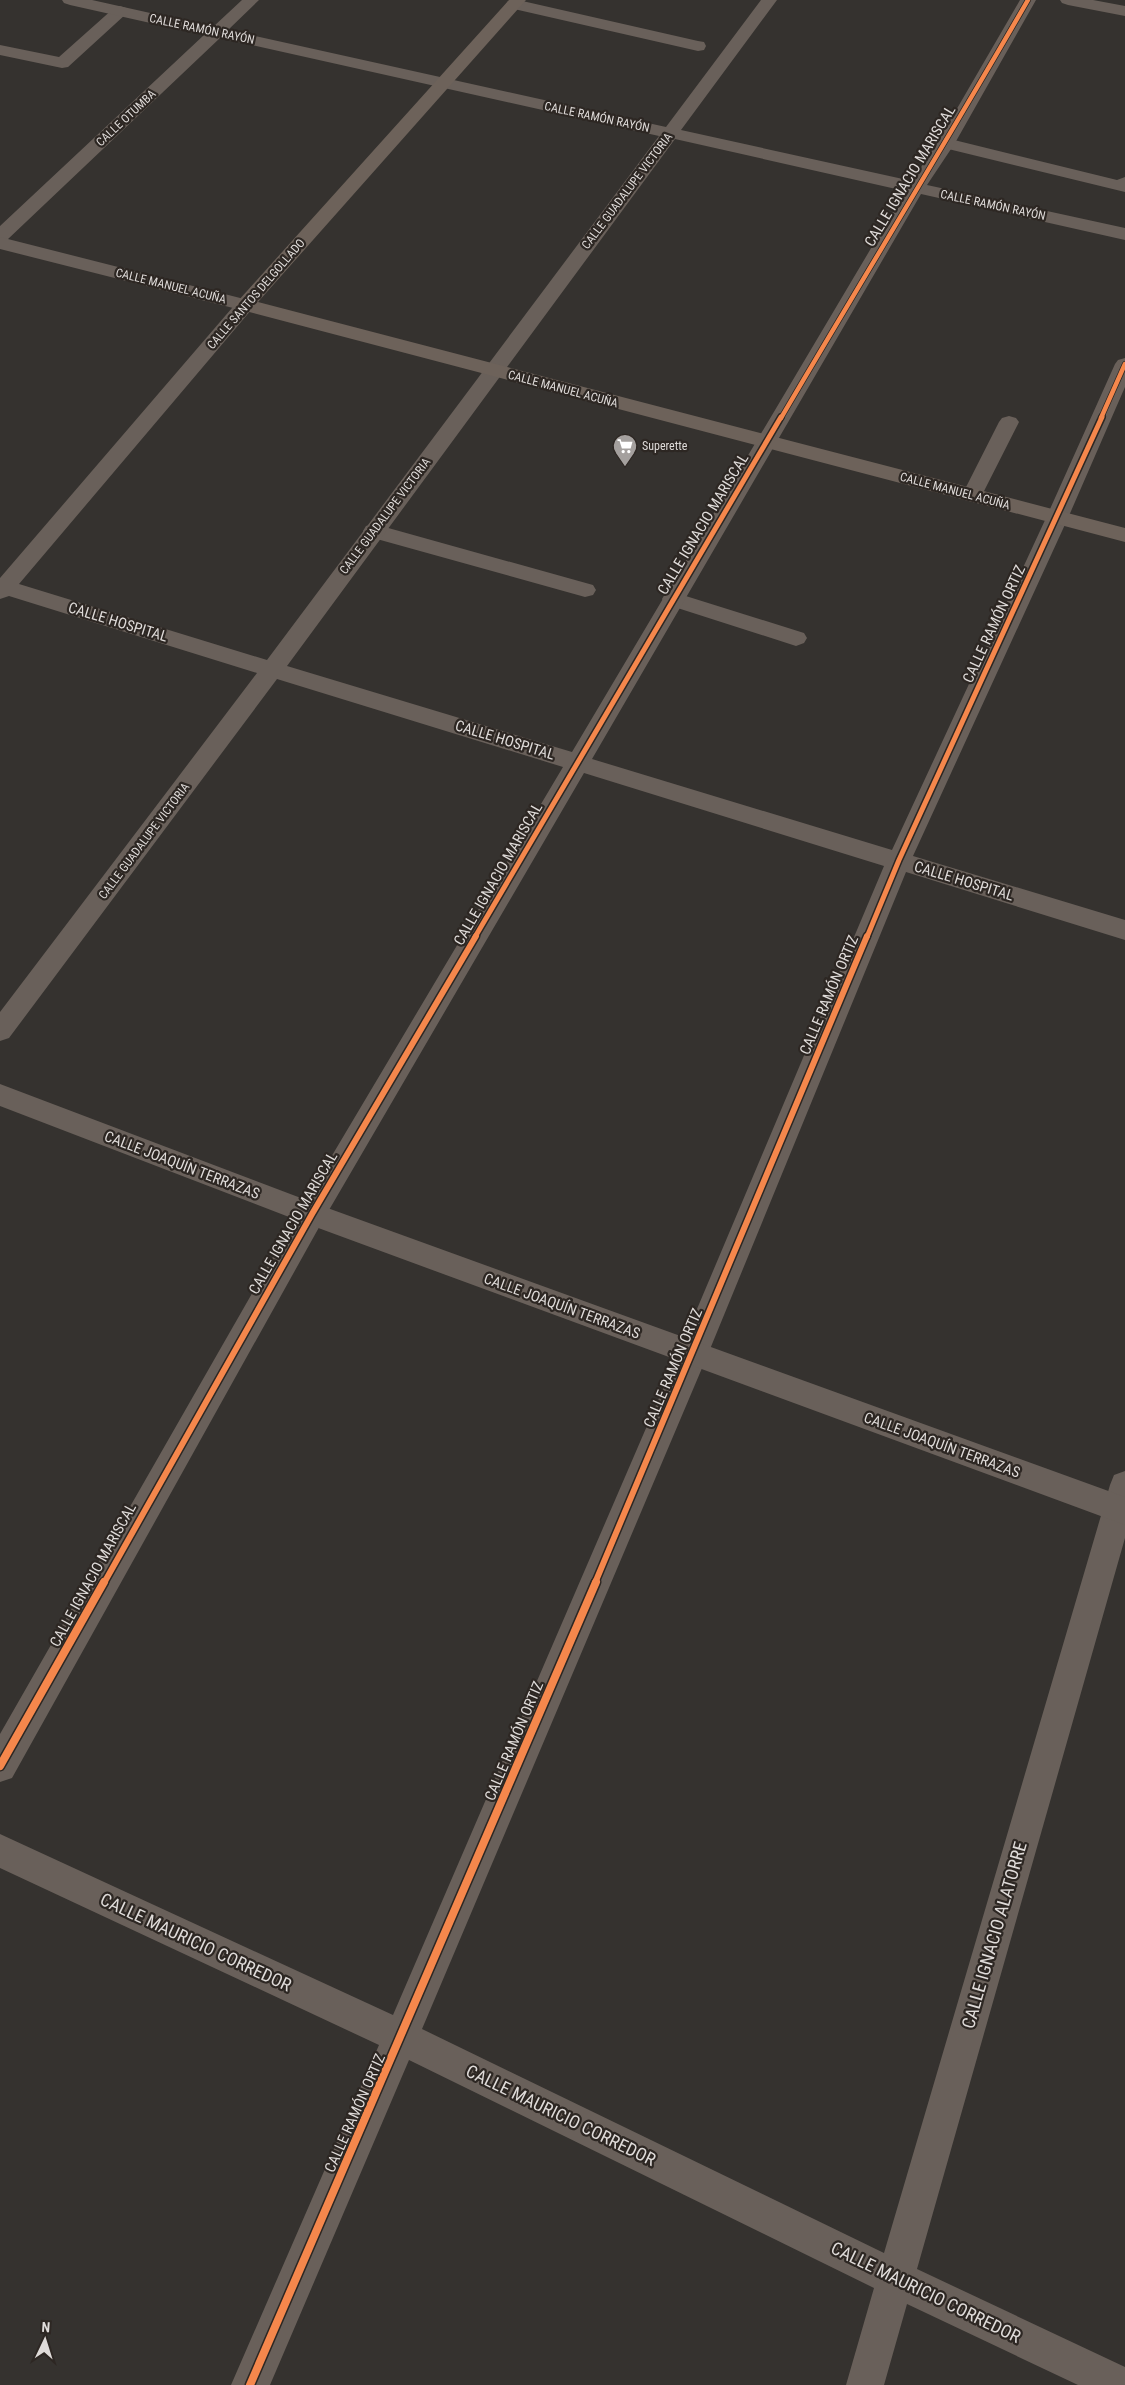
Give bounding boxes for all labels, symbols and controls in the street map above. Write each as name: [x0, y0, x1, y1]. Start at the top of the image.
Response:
street label: CALLE RAMÓN RAYÓN: [148, 10, 256, 47]
street label: CALLE OTUMBA: [93, 87, 159, 149]
street label: CALLE RAMÓN RAYÓN: [543, 98, 651, 135]
street label: CALLE IGNACIO MARISCAL: [861, 102, 959, 250]
street label: CALLE GUADALUPE VICTORIA: [579, 130, 675, 252]
street label: CALLE RAMÓN RAYÓN: [939, 186, 1047, 223]
street label: CALLE SANTOS DELGOLLADO: [204, 236, 308, 352]
street label: CALLE MANUEL ACUÑA: [114, 264, 228, 307]
street label: CALLE MANUEL ACUÑA: [506, 366, 620, 410]
supermarket icon: Superette: [612, 433, 638, 467]
place label: Superette: [642, 439, 688, 453]
street label: CALLE IGNACIO MARISCAL: [654, 450, 752, 598]
street label: CALLE GUADALUPE VICTORIA: [337, 455, 433, 577]
street label: CALLE MANUEL ACUÑA: [898, 468, 1012, 512]
street label: CALLE RAMÓN ORTIZ: [959, 562, 1029, 686]
street label: CALLE HOSPITAL: [66, 598, 170, 646]
street label: CALLE HOSPITAL: [453, 716, 557, 764]
street label: CALLE GUADALUPE VICTORIA: [96, 780, 192, 902]
street label: CALLE IGNACIO MARISCAL: [450, 800, 546, 948]
street label: CALLE HOSPITAL: [912, 857, 1016, 905]
street label: CALLE RAMÓN ORTIZ: [796, 933, 862, 1057]
street label: CALLE JOAQUÍN TERRAZAS: [102, 1127, 262, 1203]
street label: CALLE IGNACIO MARISCAL: [245, 1149, 341, 1297]
street label: CALLE JOAQUÍN TERRAZAS: [481, 1269, 643, 1343]
street label: CALLE RAMÓN ORTIZ: [640, 1306, 706, 1430]
street label: CALLE JOAQUÍN TERRAZAS: [861, 1408, 1023, 1482]
street label: CALLE IGNACIO MARISCAL: [46, 1500, 140, 1650]
street label: CALLE RAMÓN ORTIZ: [481, 1679, 547, 1803]
street label: CALLE IGNACIO ALATORRE: [957, 1839, 1031, 2031]
street label: CALLE MAURICIO CORREDOR: [97, 1888, 295, 1996]
street label: CALLE RAMÓN ORTIZ: [321, 2051, 389, 2175]
street label: CALLE MAURICIO CORREDOR: [463, 2060, 660, 2170]
street label: CALLE MAURICIO CORREDOR: [828, 2237, 1025, 2347]
north arrow: [20, 2315, 70, 2365]
text: N: [41, 2319, 51, 2335]

